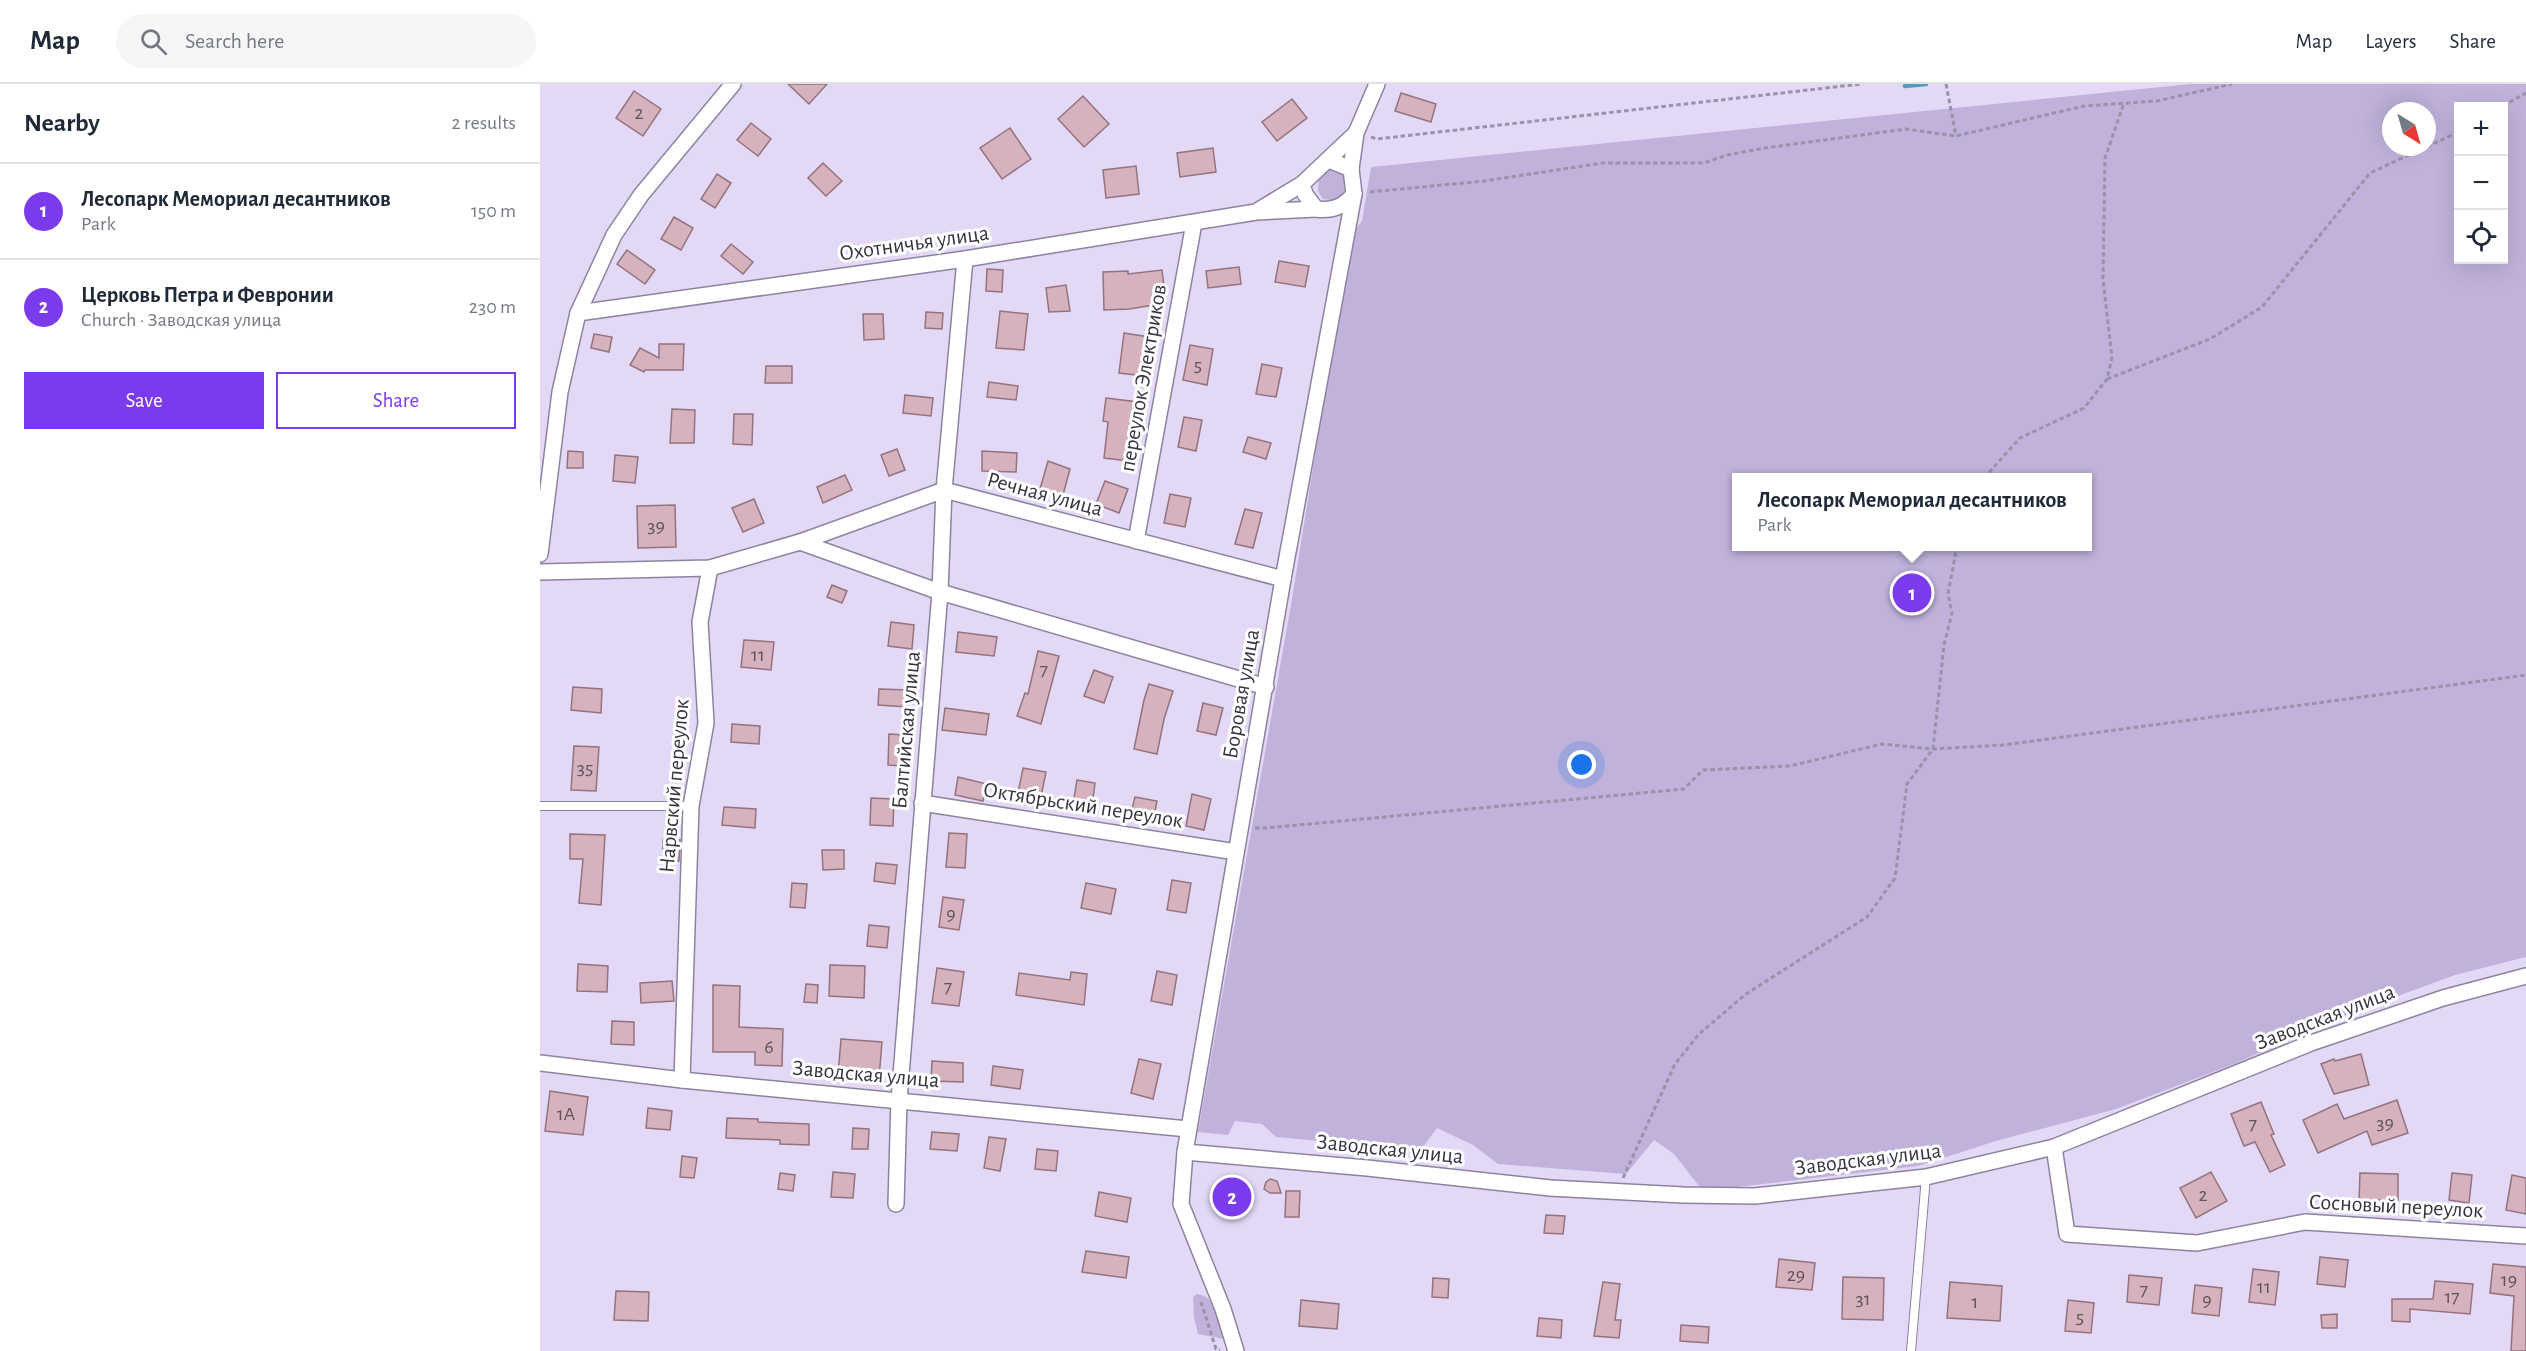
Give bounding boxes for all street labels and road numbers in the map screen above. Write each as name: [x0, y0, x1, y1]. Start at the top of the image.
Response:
street label: Охотничья улица: [838, 222, 990, 264]
street label: переулок Электриков: [1116, 283, 1170, 473]
street label: Речная улица: [985, 468, 1105, 520]
street label: Боровая улица: [1219, 628, 1263, 760]
street label: Балтийская улица: [888, 650, 924, 810]
street label: Нарвский переулок: [655, 698, 693, 874]
street label: Октябрьский переулок: [982, 778, 1184, 832]
street label: Заводская улица: [2252, 980, 2398, 1054]
street label: Заводская улица: [792, 1057, 940, 1091]
street label: Заводская улица: [1316, 1130, 1464, 1168]
street label: Заводская улица: [1794, 1139, 1942, 1179]
street label: Сосновый переулок: [2308, 1190, 2484, 1222]

